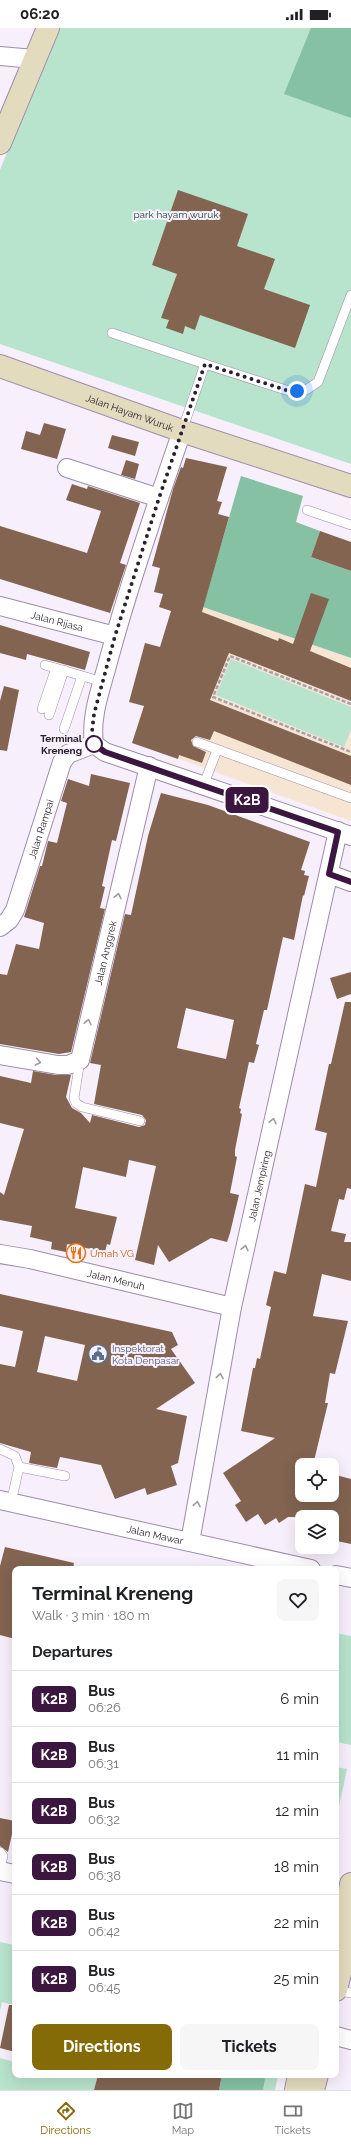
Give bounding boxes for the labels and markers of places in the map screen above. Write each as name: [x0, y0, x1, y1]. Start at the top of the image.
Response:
place label: Terminal Kreneng: [40, 733, 83, 756]
marker: Terminal Kreneng: [85, 735, 103, 753]
restaurant icon: Umah VG: [65, 1242, 87, 1264]
place label: Umah VG: [90, 1248, 134, 1259]
public building icon: Inspektorat Kota Denpasar: [87, 1343, 109, 1365]
place label: Inspektorat Kota Denpasar: [112, 1343, 180, 1366]

